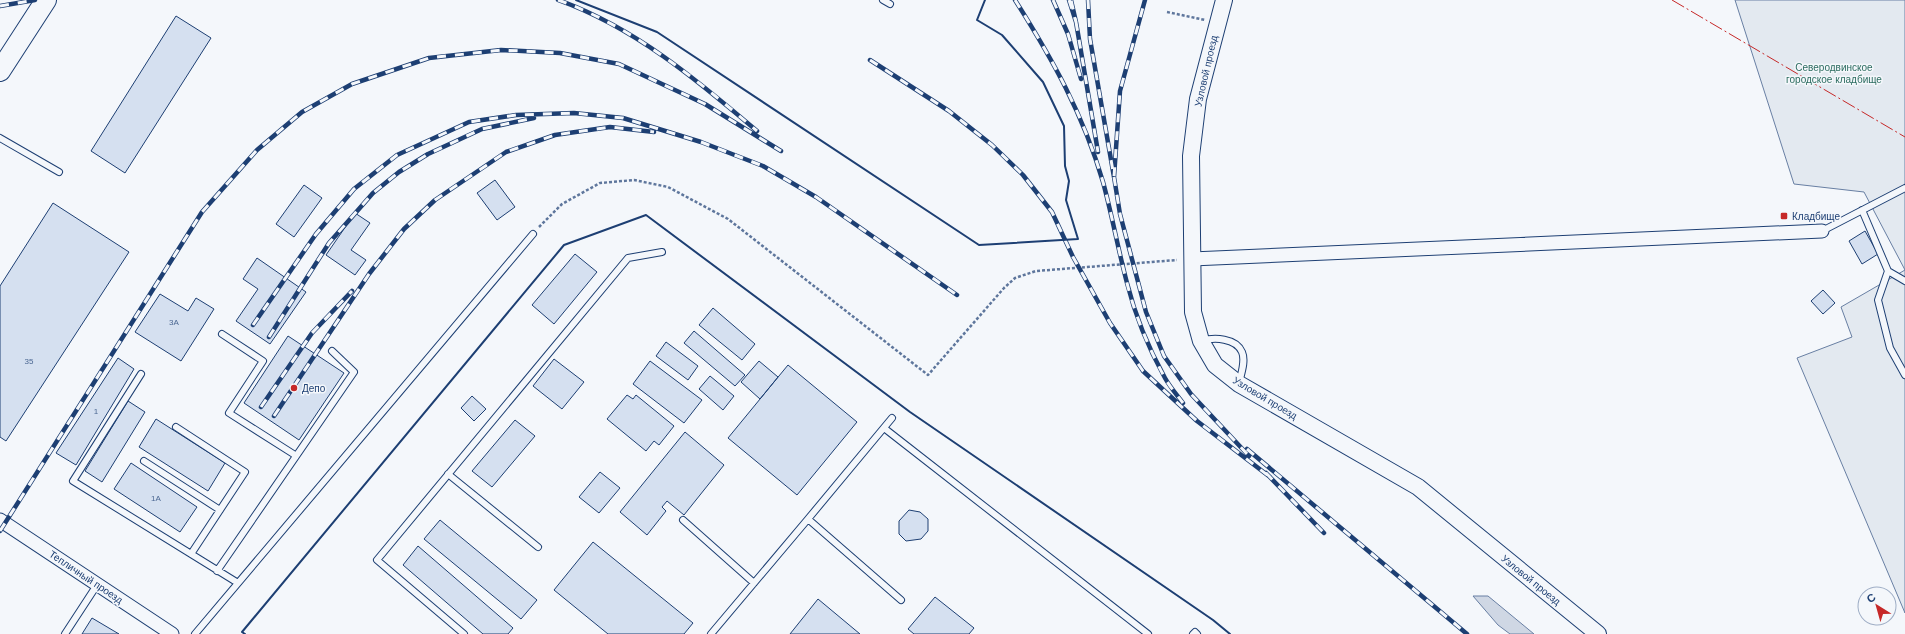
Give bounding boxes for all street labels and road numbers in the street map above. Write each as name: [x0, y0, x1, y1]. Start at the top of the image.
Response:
street label: Узловой проезд: [1192, 34, 1220, 108]
street label: Узловой проезд: [1231, 374, 1299, 422]
street label: Тепличный проезд: [47, 548, 125, 606]
street label: Узловой проезд: [1499, 553, 1563, 607]

